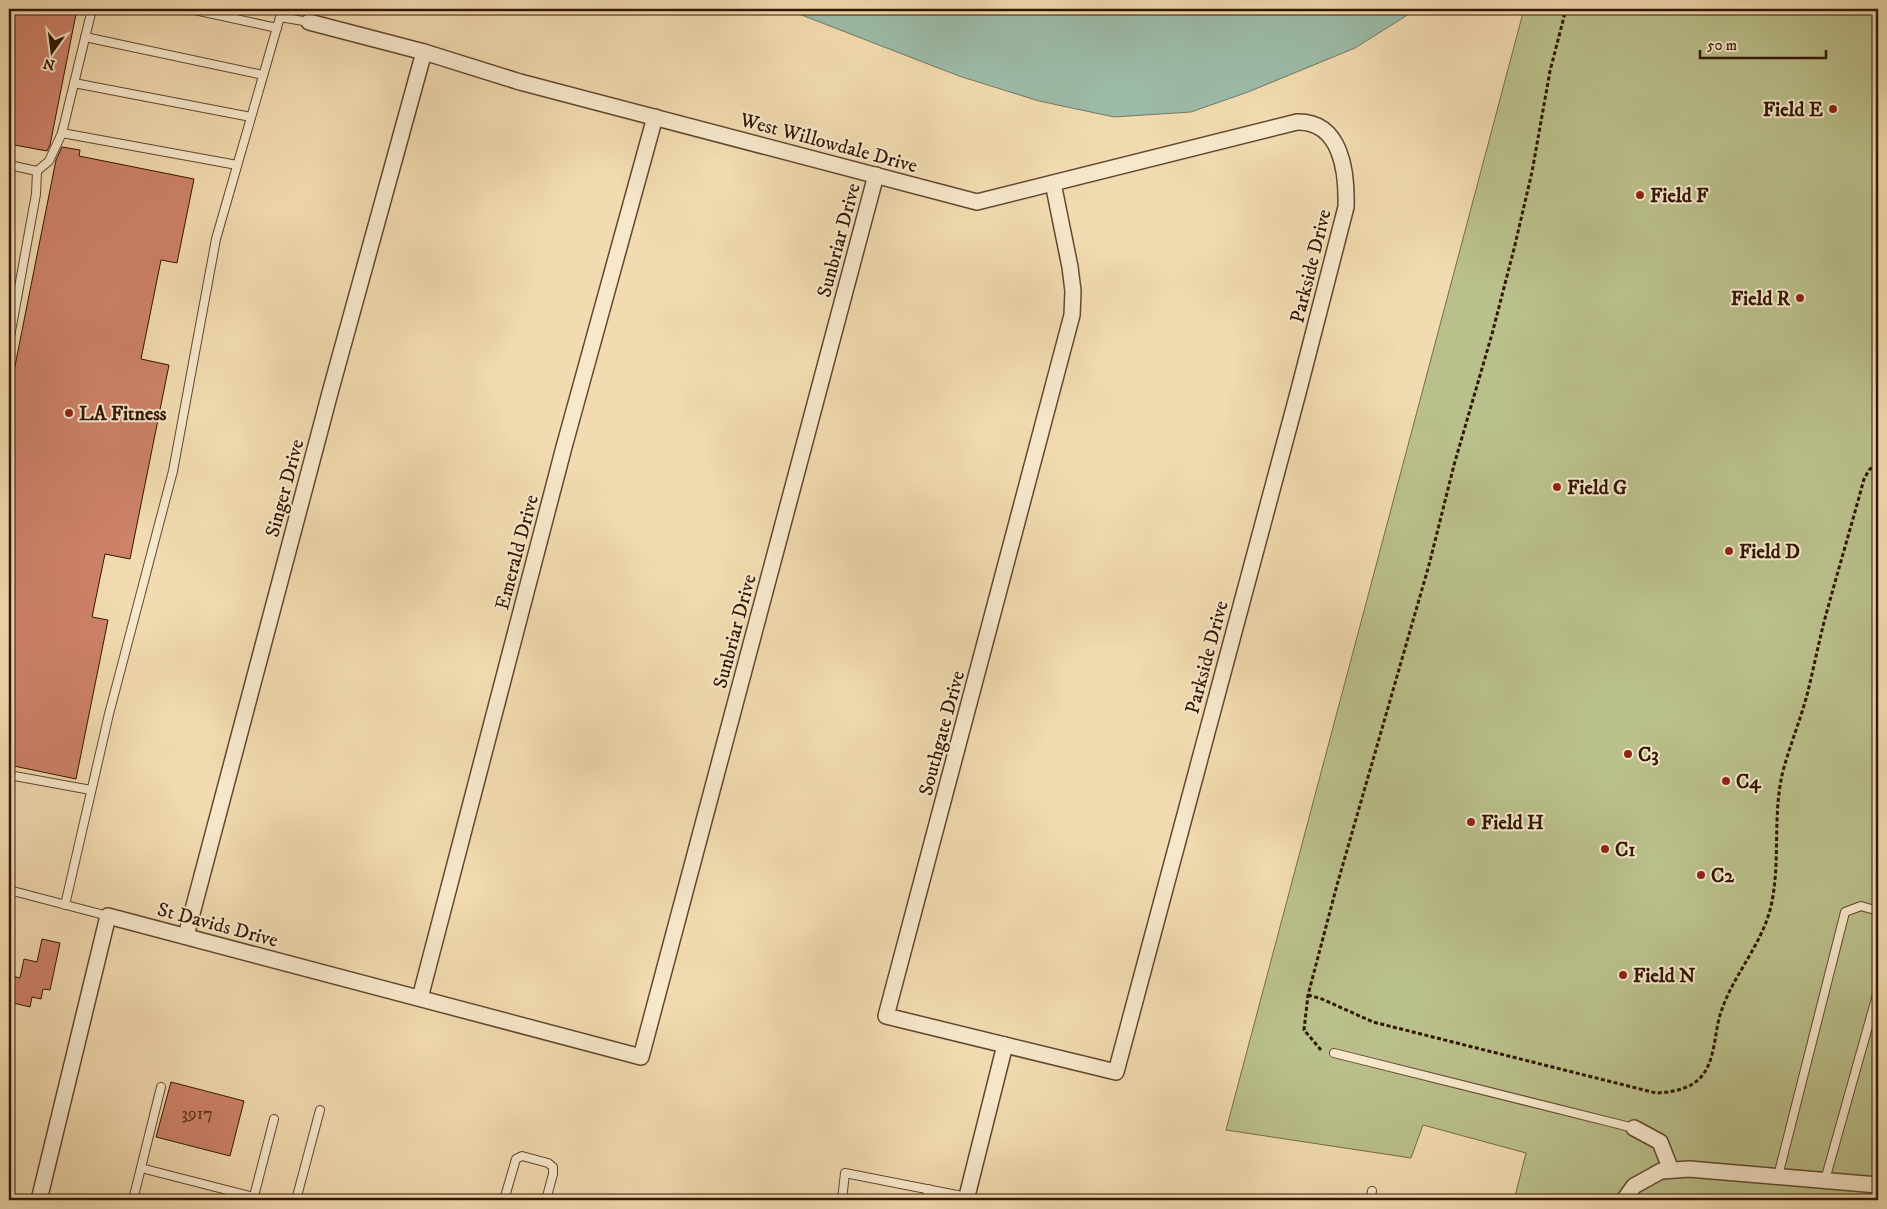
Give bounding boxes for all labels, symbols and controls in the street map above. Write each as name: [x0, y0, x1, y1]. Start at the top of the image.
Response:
north arrow: [28, 28, 78, 78]
scale bar: [1700, 28, 1826, 60]
text: 50 m: [1707, 36, 1737, 55]
text: N: [41, 53, 57, 74]
place label: Field E: [1763, 98, 1823, 123]
marker: Field E: [1827, 103, 1839, 115]
street label: West Willowdale Drive: [736, 108, 920, 179]
street label: Sunbriar Drive: [812, 181, 867, 300]
place label: Field F: [1650, 184, 1709, 209]
marker: Field F: [1634, 189, 1646, 201]
street label: Parkside Drive: [1285, 207, 1338, 326]
place label: Field R: [1731, 287, 1791, 312]
marker: Field R: [1794, 292, 1806, 304]
place label: LA Fitness: [79, 402, 167, 427]
marker: LA Fitness: [63, 407, 75, 419]
street label: Singer Drive: [260, 437, 311, 540]
place label: Field G: [1567, 476, 1627, 501]
marker: Field G: [1551, 481, 1563, 493]
street label: Emerald Drive: [490, 492, 545, 613]
place label: Field D: [1739, 540, 1800, 565]
marker: Field D: [1723, 545, 1735, 557]
street label: Sunbriar Drive: [708, 572, 763, 691]
street label: Parkside Drive: [1180, 598, 1235, 717]
street label: Southgate Drive: [914, 668, 971, 799]
place label: C3: [1638, 743, 1659, 768]
marker: C3: [1622, 748, 1634, 760]
place label: C4: [1736, 770, 1762, 795]
marker: C4: [1720, 775, 1732, 787]
place label: Field H: [1481, 811, 1544, 836]
marker: Field H: [1465, 816, 1477, 828]
place label: C1: [1615, 838, 1636, 863]
marker: C1: [1599, 843, 1611, 855]
place label: C2: [1711, 864, 1735, 889]
marker: C2: [1695, 869, 1707, 881]
street label: St Davids Drive: [155, 897, 281, 954]
place label: Field N: [1633, 964, 1696, 989]
marker: Field N: [1617, 969, 1629, 981]
house number: 3917: [181, 1103, 213, 1125]

